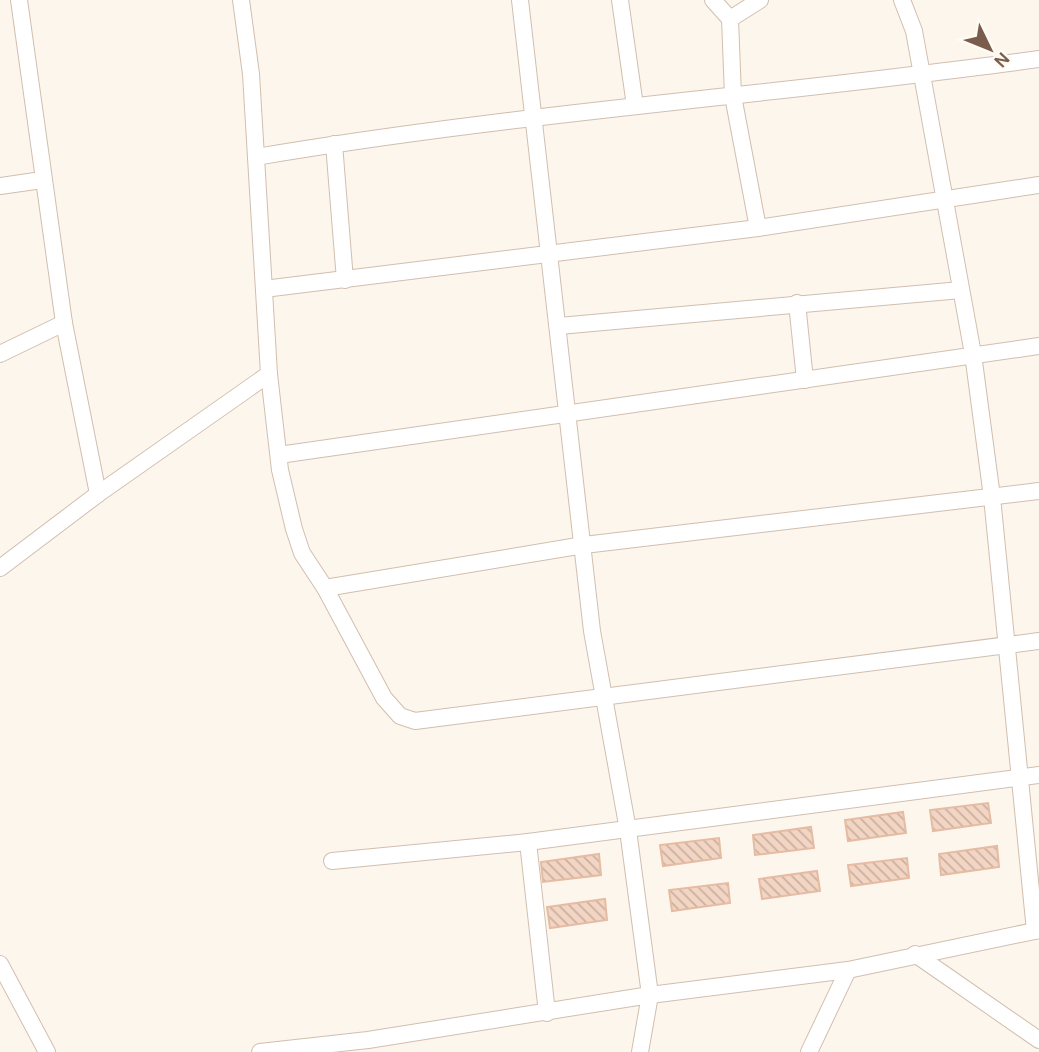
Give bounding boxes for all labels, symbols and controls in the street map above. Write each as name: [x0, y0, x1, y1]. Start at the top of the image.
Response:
north arrow: [955, 14, 1025, 84]
text: N: [989, 47, 1014, 72]

